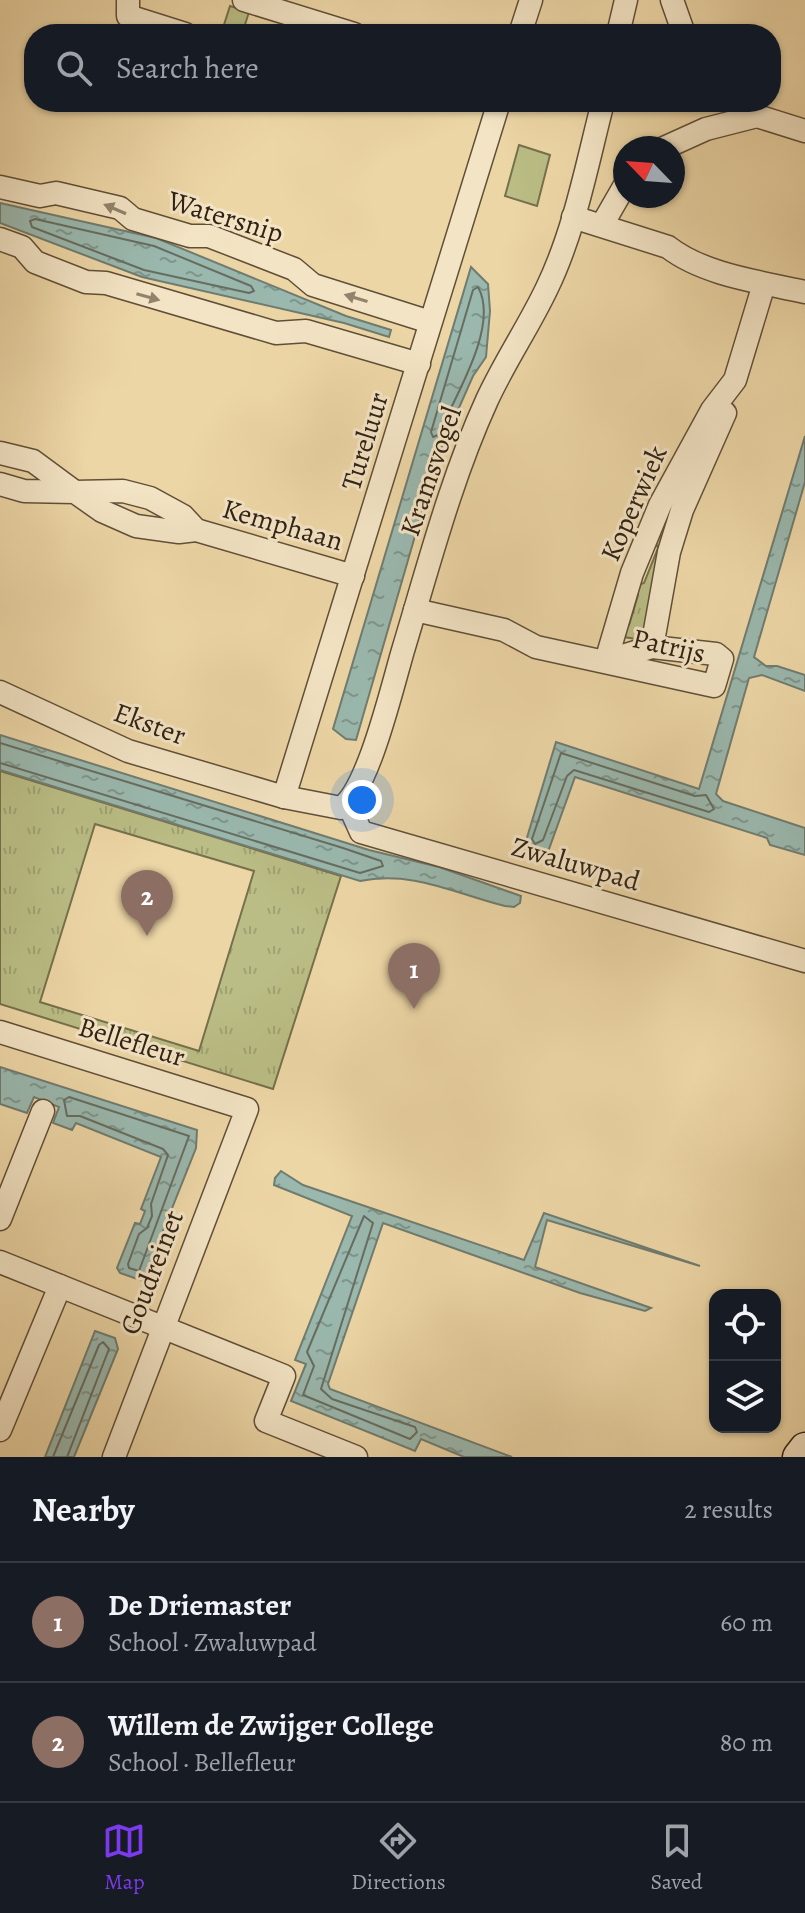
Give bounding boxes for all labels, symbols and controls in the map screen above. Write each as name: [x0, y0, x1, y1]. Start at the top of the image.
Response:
search box: [24, 24, 781, 112]
icon: search: [52, 46, 96, 90]
text: Search here: [116, 48, 259, 88]
north arrow: [613, 136, 685, 208]
street label: Watersnip: [162, 181, 288, 252]
one-way arrow: [104, 203, 127, 216]
one-way arrow: [136, 291, 160, 304]
one-way arrow: [343, 291, 367, 304]
street label: Tureluur: [332, 387, 398, 495]
street label: Kramsvogel: [391, 401, 471, 541]
street label: Koperwiek: [591, 439, 676, 567]
street label: Kemphaan: [218, 490, 347, 560]
street label: Patrijs: [628, 619, 709, 673]
street label: Ekster: [108, 693, 191, 755]
your location: [342, 780, 382, 820]
street label: Zwaluwpad: [507, 827, 645, 901]
pin: 2: [121, 870, 173, 936]
pin: 1: [388, 943, 440, 1009]
street label: Bellefleur: [74, 1008, 190, 1076]
street label: Goudreinet: [111, 1205, 193, 1340]
map controls: [709, 1289, 781, 1433]
button: locate: [709, 1289, 781, 1361]
button: layers: [709, 1361, 781, 1433]
text: Nearby: [32, 1486, 135, 1533]
text: 2 results: [684, 1492, 773, 1527]
text: De Driemaster: [108, 1585, 291, 1625]
text: 1: [53, 1605, 63, 1640]
text: 60 m: [720, 1605, 773, 1640]
text: School · Zwaluwpad: [108, 1625, 317, 1660]
text: Willem de Zwijger College: [108, 1705, 434, 1745]
text: 2: [52, 1725, 64, 1760]
text: 80 m: [720, 1725, 773, 1760]
text: School · Bellefleur: [108, 1745, 296, 1780]
tab: Map: [102, 1819, 146, 1897]
tab: Directions: [351, 1819, 446, 1897]
tab: Saved: [650, 1819, 703, 1897]

